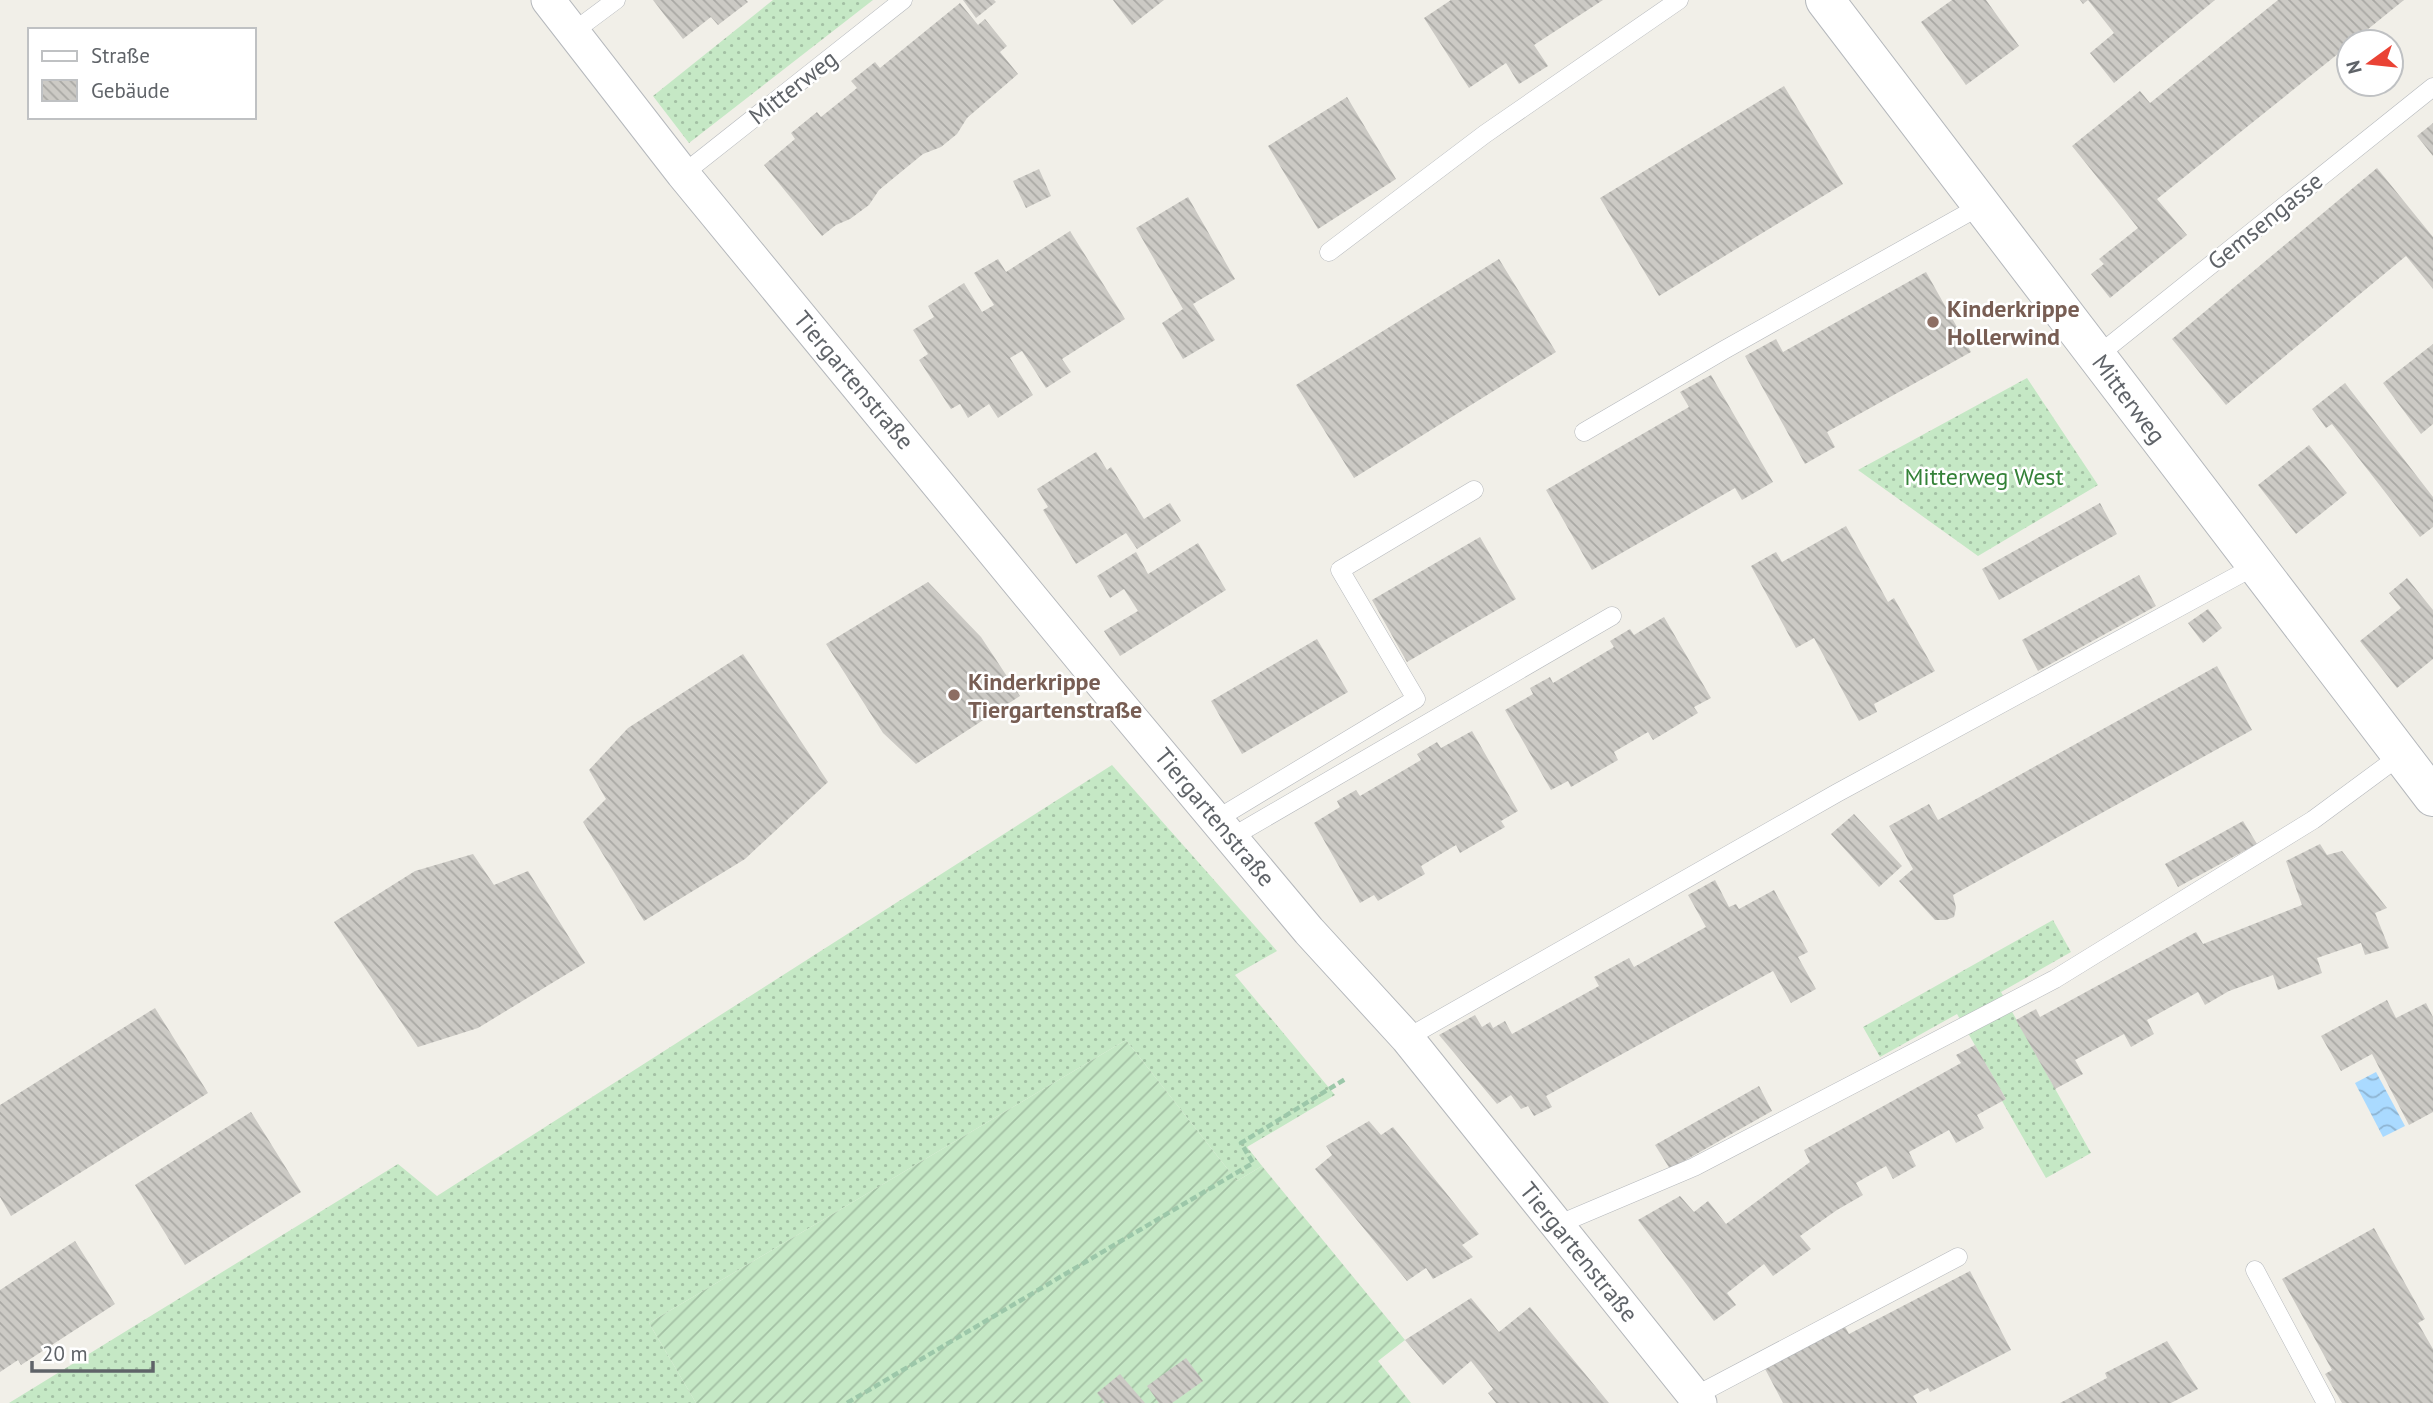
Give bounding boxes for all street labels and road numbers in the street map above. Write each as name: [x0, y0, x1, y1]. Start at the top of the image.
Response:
street label: Mitterweg: [742, 43, 844, 131]
street label: Gemsengasse: [2201, 165, 2329, 277]
street label: Tiergartenstraße: [787, 304, 921, 456]
street label: Mitterweg: [2085, 348, 2173, 450]
street label: Tiergartenstraße: [1148, 741, 1282, 893]
street label: Tiergartenstraße: [1513, 1176, 1645, 1328]

